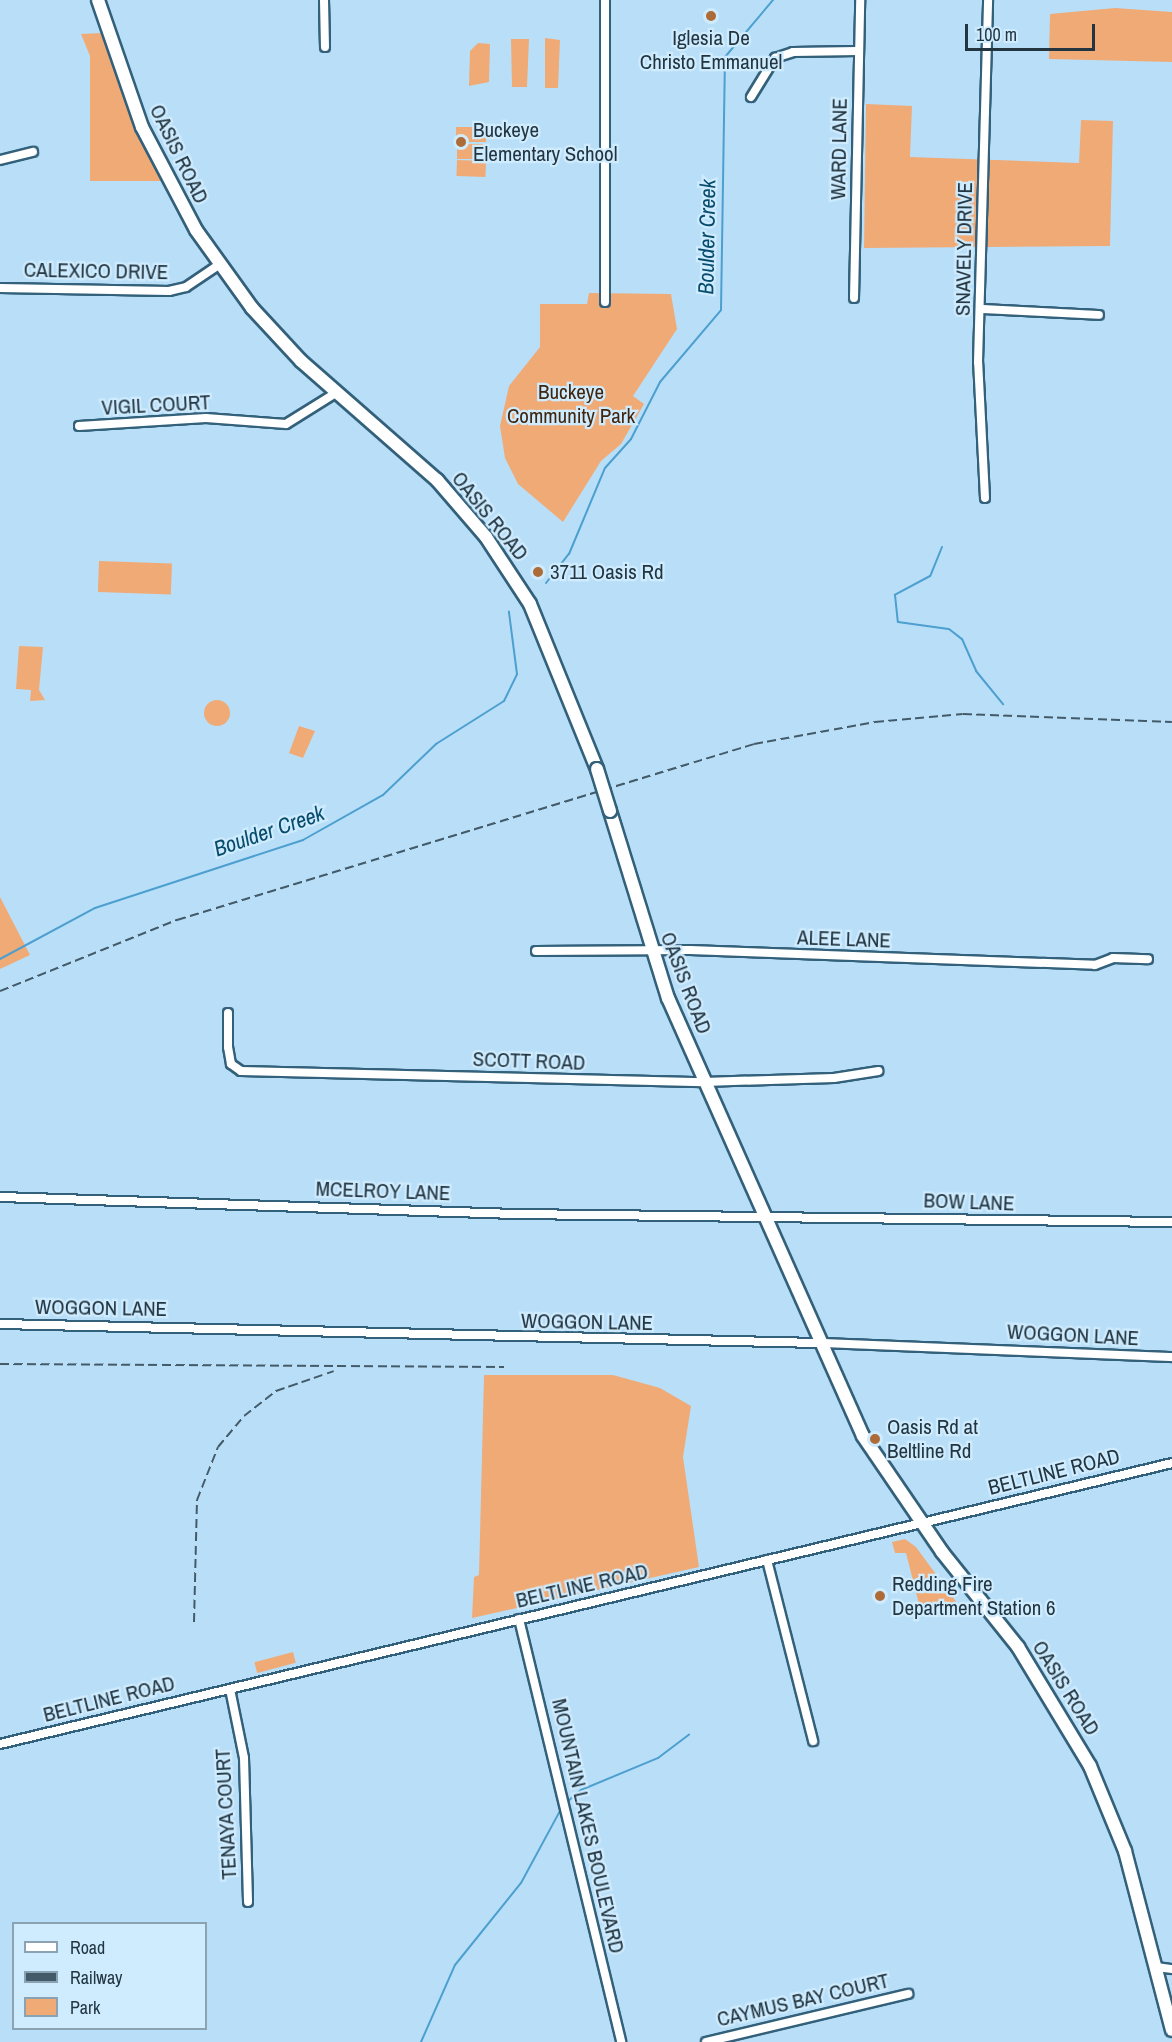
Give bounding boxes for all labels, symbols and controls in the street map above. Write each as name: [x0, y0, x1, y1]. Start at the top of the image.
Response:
marker: Iglesia De Christo Emmanuel: [704, 9, 718, 23]
scale bar: [968, 12, 1098, 50]
text: 100 m: [976, 22, 1017, 47]
place label: Iglesia De Christo Emmanuel: [640, 25, 782, 75]
street label: WARD LANE: [826, 98, 852, 200]
street label: OASIS ROAD: [144, 100, 214, 208]
place label: Buckeye Elementary School: [473, 117, 618, 167]
marker: Buckeye Elementary School: [454, 135, 468, 149]
water label: Boulder Creek: [693, 179, 721, 295]
street label: SNAVELY DRIVE: [950, 182, 978, 316]
street label: CALEXICO DRIVE: [24, 257, 168, 285]
park label: Buckeye Community Park: [507, 379, 635, 429]
street label: VIGIL COURT: [101, 390, 211, 420]
street label: OASIS ROAD: [446, 466, 534, 566]
place label: 3711 Oasis Rd: [550, 559, 664, 585]
marker: 3711 Oasis Rd: [531, 565, 545, 579]
water label: Boulder Creek: [210, 800, 328, 862]
street label: ALEE LANE: [797, 925, 891, 953]
street label: OASIS ROAD: [655, 928, 717, 1038]
street label: SCOTT ROAD: [472, 1046, 586, 1076]
street label: MCELROY LANE: [315, 1176, 451, 1206]
street label: BOW LANE: [923, 1188, 1015, 1216]
street label: WOGGON LANE: [35, 1294, 167, 1322]
street label: WOGGON LANE: [521, 1308, 653, 1336]
street label: WOGGON LANE: [1006, 1319, 1140, 1351]
place label: Oasis Rd at Beltline Rd: [887, 1414, 978, 1464]
marker: Oasis Rd at Beltline Rd: [868, 1432, 882, 1446]
street label: BELTLINE ROAD: [986, 1443, 1122, 1501]
street label: BELTLINE ROAD: [514, 1559, 650, 1613]
place label: Redding Fire Department Station 6: [892, 1571, 1056, 1621]
marker: Redding Fire Department Station 6: [873, 1589, 887, 1603]
street label: OASIS ROAD: [1027, 1636, 1105, 1740]
street label: BELTLINE ROAD: [41, 1670, 177, 1728]
street label: MOUNTAIN LAKES BOULEVARD: [546, 1696, 630, 1956]
street label: TENAYA COURT: [210, 1747, 242, 1881]
legend: [12, 1922, 207, 2030]
text: Road: [70, 1935, 105, 1960]
text: Railway: [70, 1965, 123, 1990]
street label: CAYMUS BAY COURT: [714, 1968, 892, 2032]
text: Park: [70, 1995, 100, 2020]

